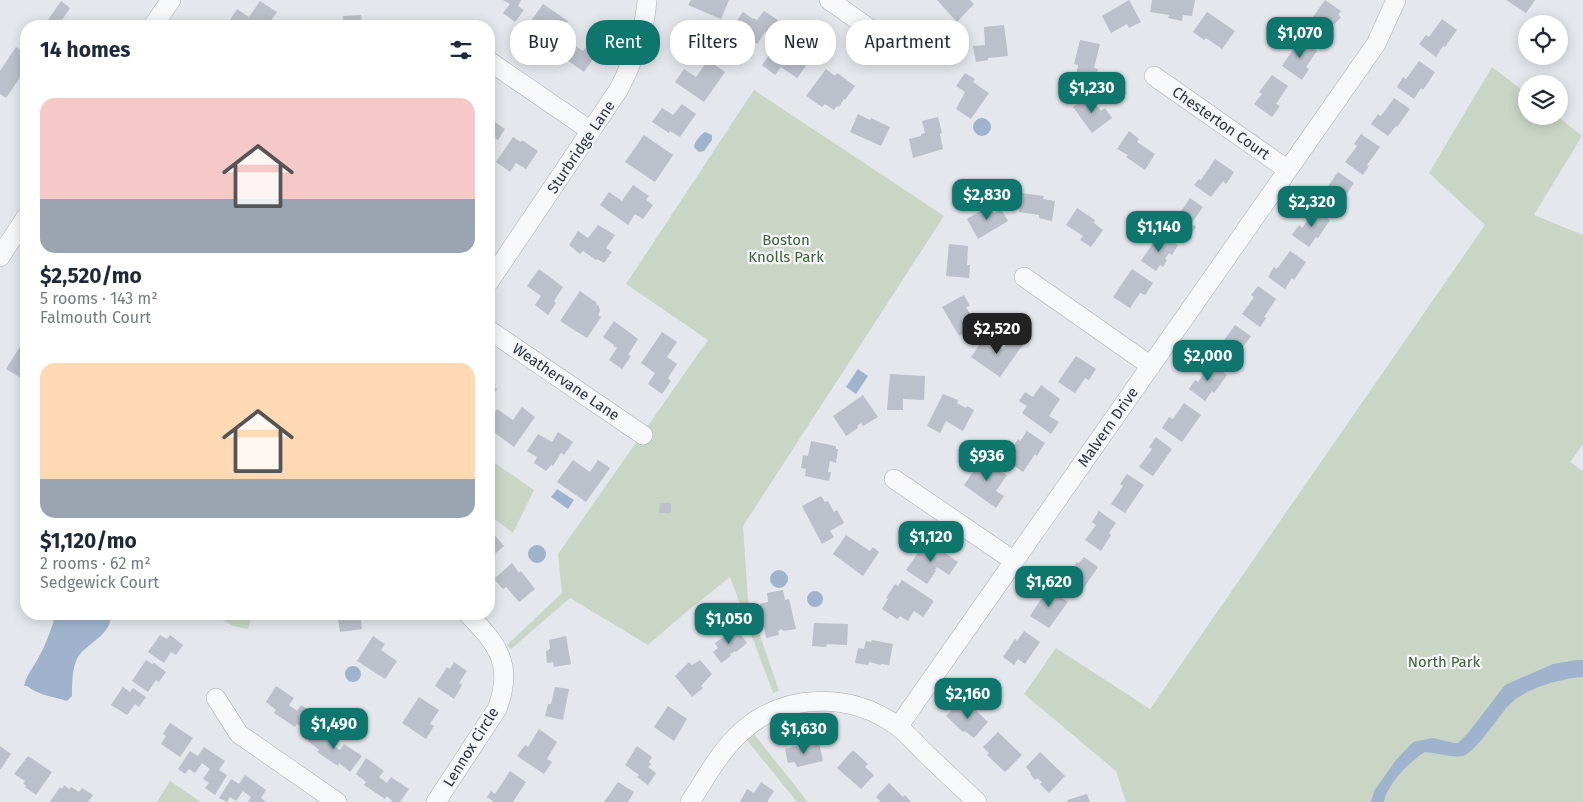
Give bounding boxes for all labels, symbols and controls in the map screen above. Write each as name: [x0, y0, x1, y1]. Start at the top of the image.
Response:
map controls: [1518, 15, 1568, 125]
button: locate: [1518, 15, 1568, 65]
pin: $1,070: [1259, 17, 1341, 59]
chip: Buy: [510, 20, 576, 65]
chip: Rent: [586, 20, 660, 65]
chip: Filters: [670, 20, 755, 65]
chip: New: [765, 20, 836, 65]
chip: Apartment: [846, 20, 969, 65]
text: $1,070: [1278, 23, 1322, 42]
icon: filters: [447, 36, 475, 64]
text: 14 homes: [40, 37, 130, 63]
pin: $1,230: [1051, 72, 1133, 114]
button: layers: [1518, 75, 1568, 125]
text: $1,230: [1069, 78, 1115, 97]
street label: Chesterton Court: [1169, 83, 1274, 164]
street label: Sturbridge Lane: [543, 97, 619, 197]
icon: home: [213, 131, 303, 221]
pin: $2,830: [946, 178, 1028, 221]
text: $2,830: [963, 185, 1011, 204]
pin: $2,320: [1271, 186, 1353, 228]
text: $2,320: [1289, 192, 1335, 211]
pin: $1,140: [1118, 210, 1200, 253]
text: $1,140: [1137, 217, 1181, 236]
park label: Boston Knolls Park: [748, 231, 824, 266]
text: $2,520/mo: [40, 263, 142, 289]
text: 5 rooms · 143 m²: [40, 289, 158, 308]
text: Falmouth Court: [40, 308, 151, 327]
pin: $2,520: [956, 312, 1038, 355]
text: $2,520: [974, 319, 1020, 338]
street label: Weathervane Lane: [509, 340, 623, 424]
pin: $2,000: [1167, 340, 1249, 382]
text: $2,000: [1184, 346, 1232, 365]
street label: Malvern Drive: [1074, 384, 1142, 470]
icon: home: [213, 396, 303, 486]
pin: $936: [957, 440, 1017, 482]
text: $936: [970, 446, 1004, 465]
pin: $1,120: [890, 520, 972, 563]
text: $1,120: [910, 527, 952, 546]
text: $1,120/mo: [40, 528, 137, 554]
text: 2 rooms · 62 m²: [40, 554, 151, 573]
pin: $1,620: [1008, 566, 1090, 608]
text: $1,620: [1026, 572, 1072, 591]
text: Sedgewick Court: [40, 573, 159, 592]
pin: $1,050: [688, 602, 770, 645]
text: $1,050: [706, 609, 752, 628]
park label: North Park: [1408, 653, 1481, 671]
pin: $2,160: [927, 678, 1009, 720]
text: $2,160: [946, 684, 990, 703]
street label: Lennox Circle: [439, 704, 503, 790]
pin: $1,490: [293, 708, 375, 750]
pin: $1,630: [763, 712, 845, 755]
text: $1,490: [311, 714, 357, 733]
text: $1,630: [781, 719, 827, 738]

